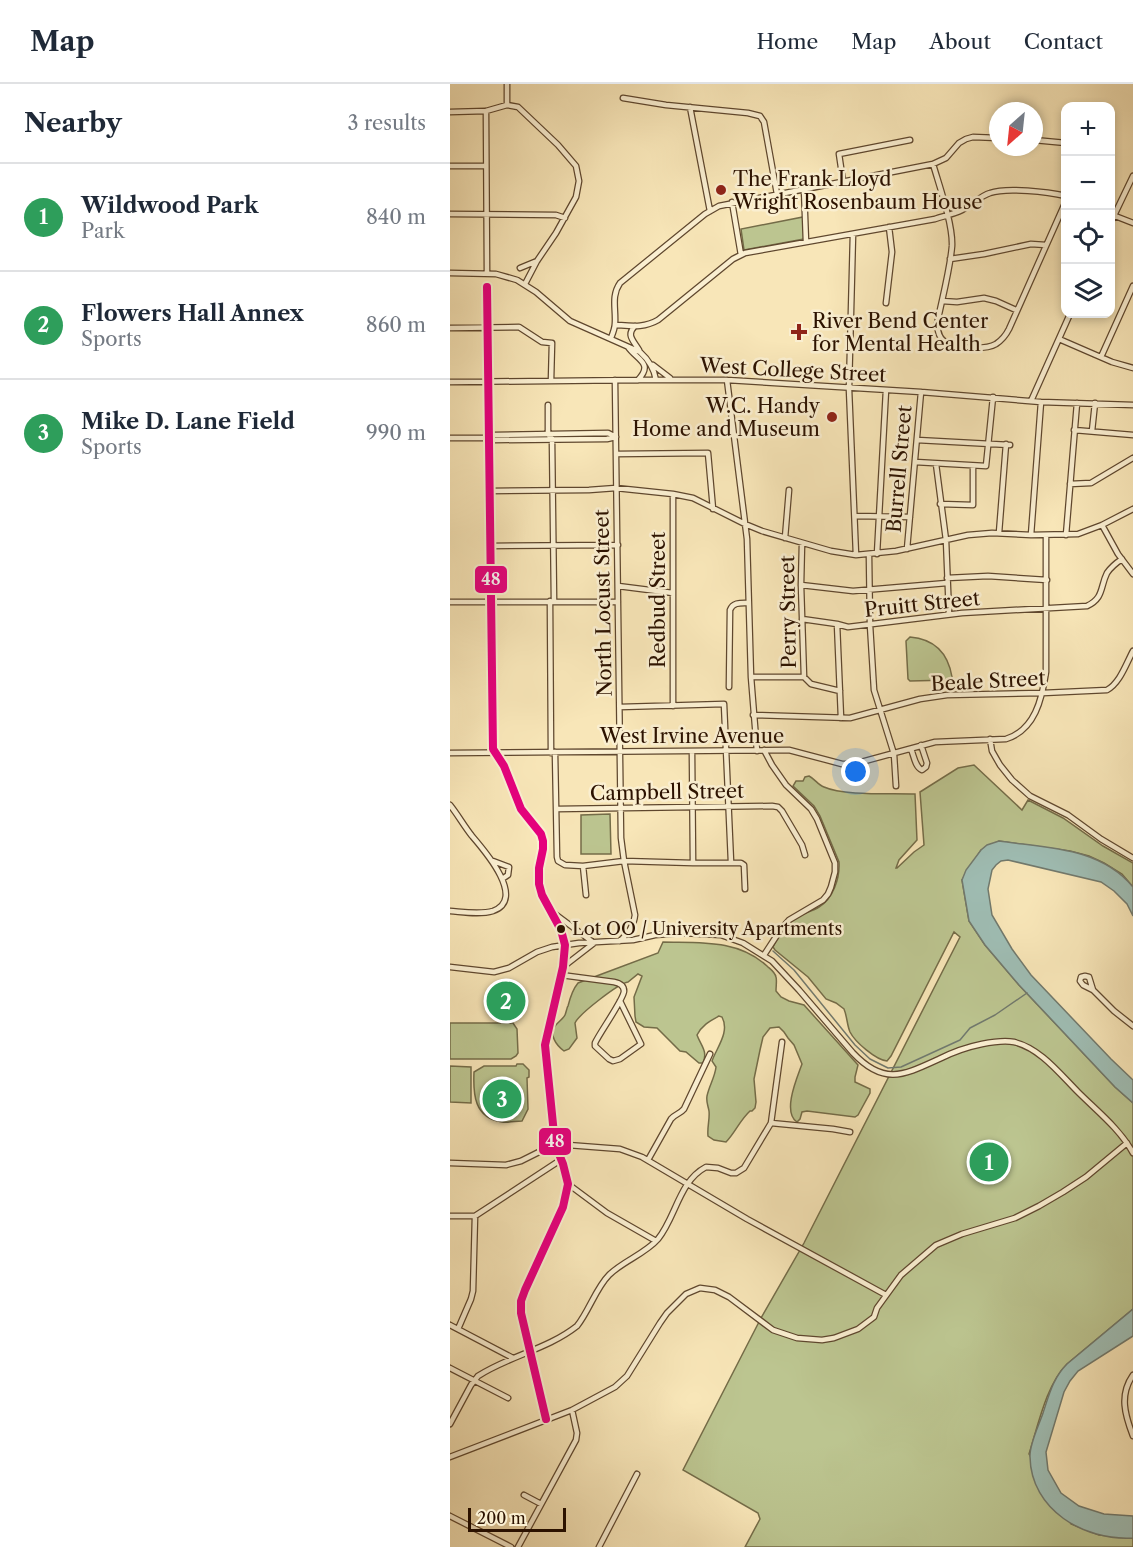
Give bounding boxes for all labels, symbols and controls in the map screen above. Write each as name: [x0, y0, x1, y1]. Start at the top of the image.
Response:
text: Map: [30, 24, 94, 58]
text: Home: [757, 29, 818, 54]
text: Map: [851, 29, 896, 54]
text: About: [929, 29, 991, 54]
text: Contact: [1024, 29, 1103, 54]
north arrow: [989, 102, 1043, 156]
map controls: [1061, 102, 1115, 318]
button: +: [1061, 102, 1115, 156]
text: Nearby: [24, 107, 122, 139]
text: 3 results: [348, 111, 426, 135]
button: −: [1061, 156, 1115, 210]
place label: The Frank Lloyd Wright Rosenbaum House: [732, 167, 983, 214]
marker: The Frank Lloyd Wright Rosenbaum House: [714, 183, 728, 197]
text: Wildwood Park: [81, 192, 259, 219]
text: 1: [39, 205, 48, 229]
text: 840 m: [366, 205, 426, 229]
button: locate: [1061, 210, 1115, 264]
text: Park: [81, 219, 124, 243]
button: layers: [1061, 264, 1115, 318]
text: Flowers Hall Annex: [81, 300, 304, 327]
place label: River Bend Center for Mental Health: [812, 309, 989, 356]
text: 2: [38, 313, 49, 337]
text: 860 m: [366, 313, 426, 337]
marker: River Bend Center for Mental Health: [790, 323, 808, 341]
text: Sports: [81, 327, 142, 351]
street label: West College Street: [698, 353, 887, 387]
place label: W.C. Handy Home and Museum: [632, 394, 821, 441]
street label: Burrell Street: [881, 404, 917, 534]
text: Mike D. Lane Field: [81, 408, 295, 435]
marker: W.C. Handy Home and Museum: [825, 410, 839, 424]
text: 3: [38, 421, 49, 445]
text: 990 m: [366, 421, 426, 445]
text: Sports: [81, 435, 142, 459]
street label: North Locust Street: [589, 509, 617, 697]
street label: Redbud Street: [646, 532, 670, 668]
street label: Perry Street: [775, 555, 801, 669]
line badge: 48: [474, 565, 508, 594]
text: 48: [481, 569, 501, 589]
street label: Pruitt Street: [863, 586, 981, 622]
street label: Beale Street: [930, 666, 1046, 696]
street label: West Irvine Avenue: [599, 724, 784, 748]
your location: [841, 757, 870, 786]
street label: Campbell Street: [590, 779, 744, 805]
place label: Lot OO / University Apartments: [572, 918, 842, 940]
marker: Lot OO / University Apartments: [555, 923, 567, 935]
pin: 2: [486, 978, 526, 1024]
pin: 3: [482, 1076, 522, 1122]
line badge: 48: [538, 1127, 572, 1156]
text: 48: [545, 1131, 565, 1151]
pin: 1: [970, 1140, 1008, 1184]
scale bar: [468, 1505, 566, 1532]
text: 200 m: [477, 1508, 526, 1528]

